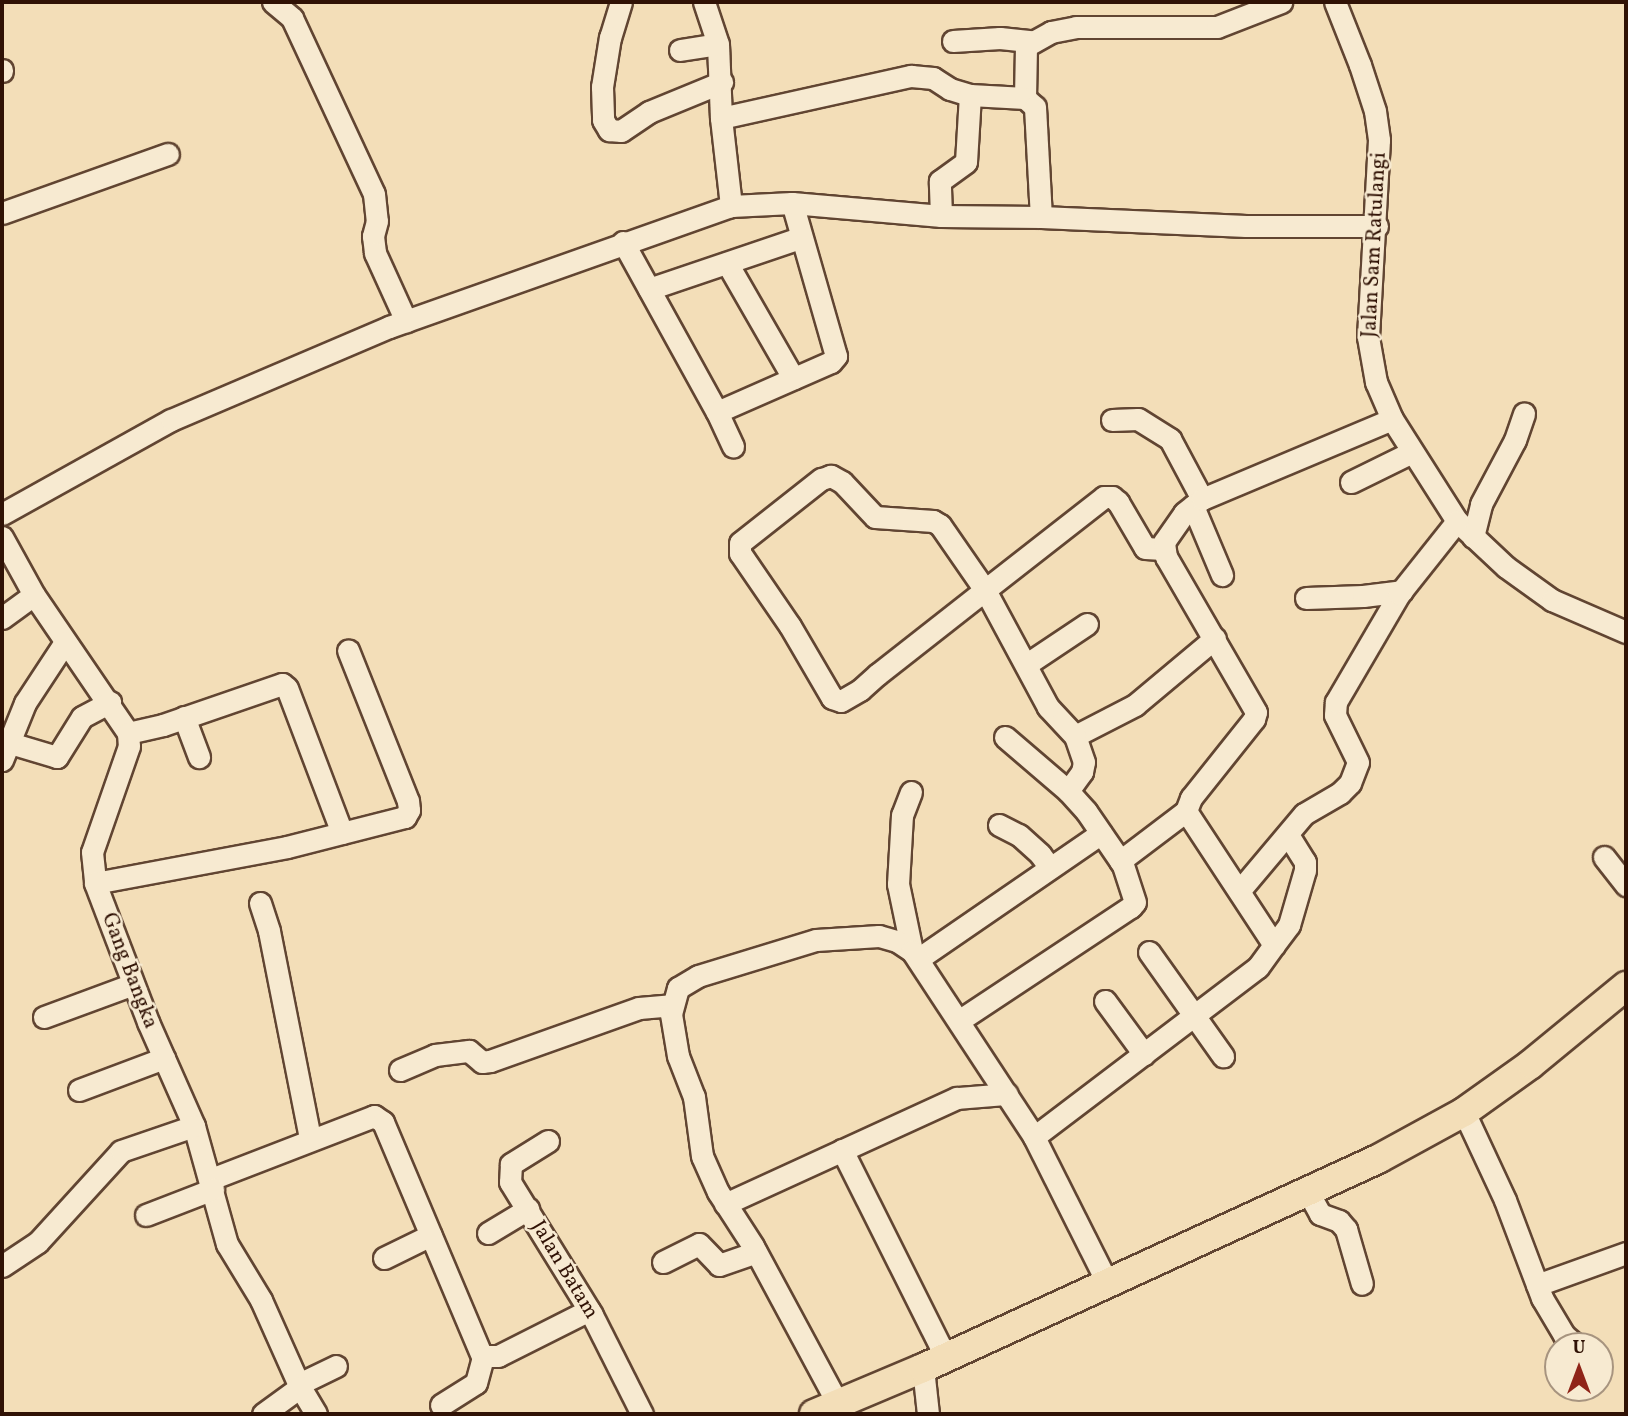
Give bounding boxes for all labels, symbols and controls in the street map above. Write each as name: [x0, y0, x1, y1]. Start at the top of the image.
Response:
street label: Jalan Sam Ratulangi: [1358, 152, 1392, 338]
street label: Gang Bangka: [95, 910, 163, 1032]
street label: Jalan Batam: [525, 1216, 603, 1324]
north arrow: [1544, 1332, 1614, 1402]
text: U: [1572, 1335, 1586, 1361]

